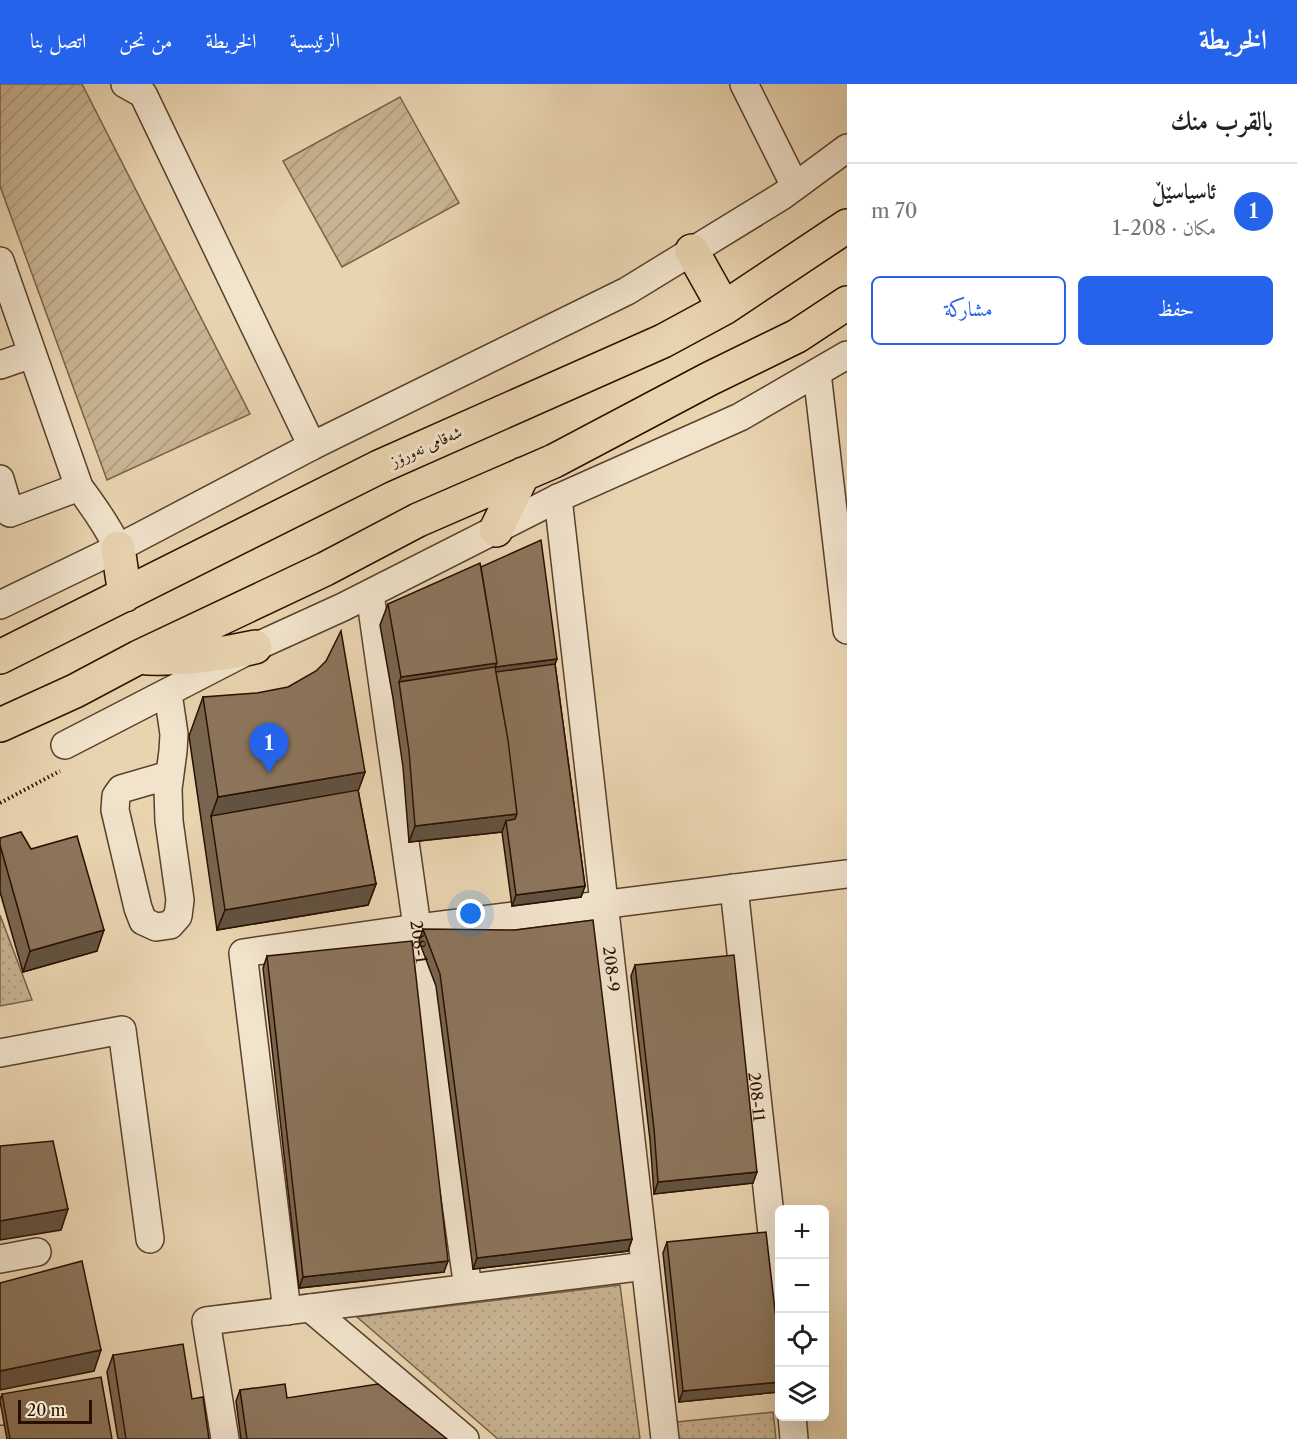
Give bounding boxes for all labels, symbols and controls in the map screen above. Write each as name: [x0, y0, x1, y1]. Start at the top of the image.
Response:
text: الخريطة: [1199, 22, 1267, 56]
text: اتصل بنا: [30, 28, 86, 53]
text: من نحن: [119, 28, 172, 53]
text: الخريطة: [205, 28, 257, 53]
text: الرئيسية: [290, 28, 340, 53]
text: بالقرب منك: [1170, 105, 1273, 137]
text: ئاسیاسێڵ: [1152, 178, 1216, 205]
text: 70 m: [871, 199, 918, 223]
text: 1: [1249, 199, 1258, 223]
text: مكان · 208-1: [1113, 216, 1216, 240]
button: مشاركة: [871, 276, 1066, 345]
button: حفظ: [1078, 276, 1273, 345]
street label: شەقامی نەورۆز: [385, 421, 465, 471]
pin: 1: [250, 724, 288, 773]
your location: [456, 899, 485, 928]
street label: 208-1: [406, 919, 432, 964]
street label: 208-9: [599, 945, 624, 993]
street label: 208-11: [744, 1071, 770, 1123]
map controls: [775, 1205, 829, 1421]
button: +: [775, 1205, 829, 1259]
button: −: [775, 1259, 829, 1313]
button: locate: [775, 1313, 829, 1367]
button: layers: [775, 1367, 829, 1421]
scale bar: [18, 1397, 92, 1424]
text: 20 m: [27, 1400, 66, 1420]

